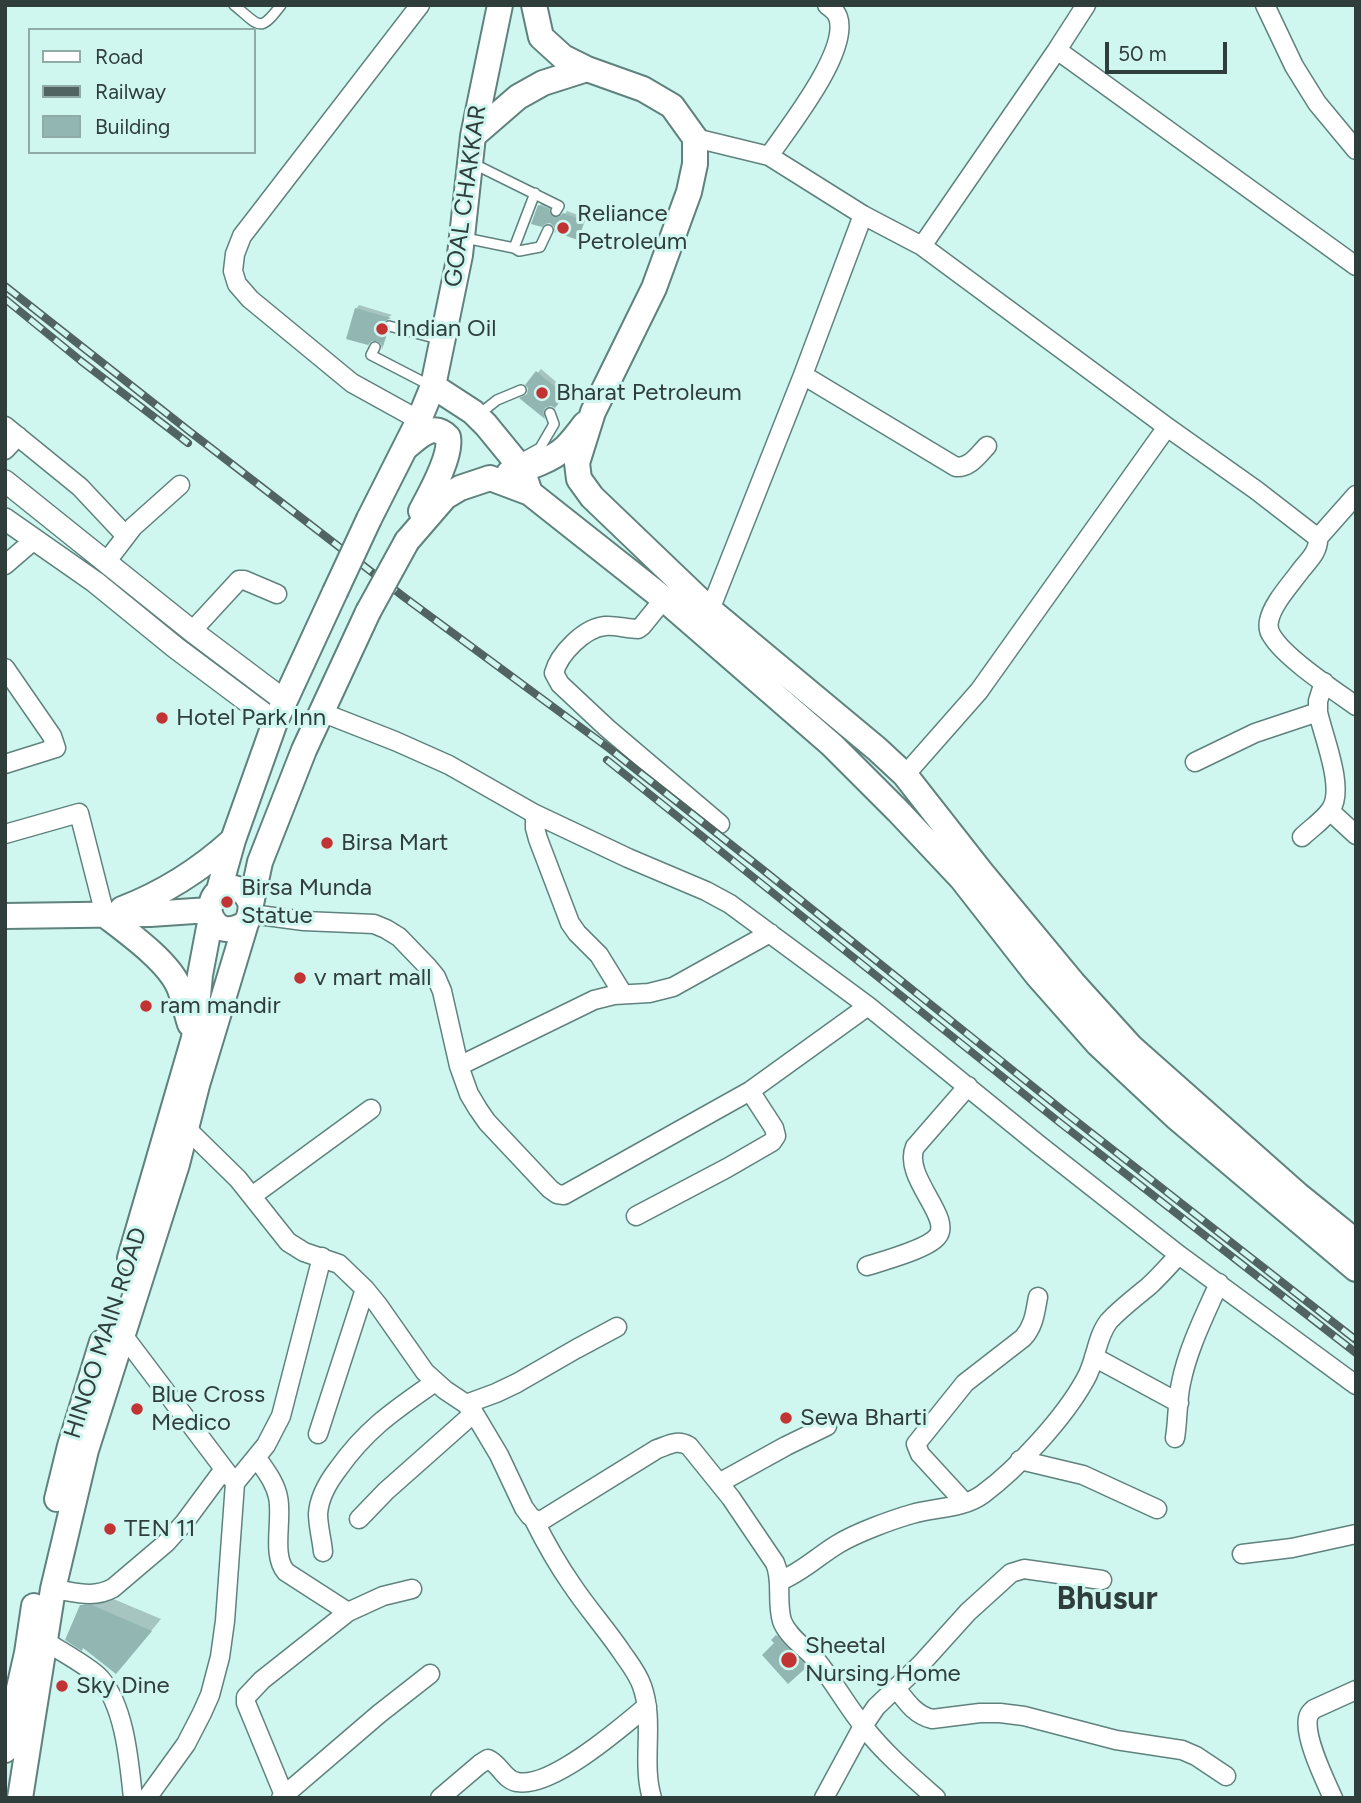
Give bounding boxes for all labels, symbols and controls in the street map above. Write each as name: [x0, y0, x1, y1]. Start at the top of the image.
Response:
legend: [28, 28, 256, 154]
scale bar: [1109, 28, 1232, 72]
text: 50 m: [1118, 41, 1167, 66]
text: Road: [95, 44, 143, 69]
text: Railway: [95, 79, 166, 104]
street label: GOAL CHAKKAR: [439, 103, 493, 289]
text: Building: [95, 114, 170, 139]
place label: Reliance Petroleum: [577, 200, 687, 256]
marker: Reliance Petroleum: [555, 220, 571, 236]
place label: Indian Oil: [396, 315, 497, 343]
marker: Indian Oil: [374, 321, 390, 337]
place label: Bharat Petroleum: [556, 379, 742, 407]
marker: Bharat Petroleum: [534, 385, 550, 401]
place label: Hotel Park Inn: [176, 704, 326, 732]
marker: Hotel Park Inn: [154, 710, 170, 726]
place label: Birsa Mart: [341, 829, 448, 857]
marker: Birsa Mart: [319, 835, 335, 851]
place label: Birsa Munda Statue: [241, 874, 372, 930]
marker: Birsa Munda Statue: [219, 894, 235, 910]
place label: v mart mall: [314, 964, 431, 992]
marker: v mart mall: [292, 970, 308, 986]
place label: ram mandir: [160, 992, 281, 1020]
marker: ram mandir: [138, 998, 154, 1014]
street label: HINOO MAIN ROAD: [58, 1224, 154, 1442]
place label: Blue Cross Medico: [151, 1381, 265, 1437]
marker: Blue Cross Medico: [129, 1401, 145, 1417]
place label: Sewa Bharti: [800, 1404, 927, 1432]
marker: Sewa Bharti: [778, 1410, 794, 1426]
place label: TEN 11: [124, 1515, 196, 1543]
marker: TEN 11: [102, 1521, 118, 1537]
district label: Bhusur: [1056, 1581, 1158, 1619]
place label: Sheetal Nursing Home: [805, 1632, 961, 1688]
marker: Sheetal Nursing Home: [779, 1650, 799, 1670]
place label: Sky Dine: [76, 1672, 170, 1700]
marker: Sky Dine: [54, 1678, 70, 1694]

